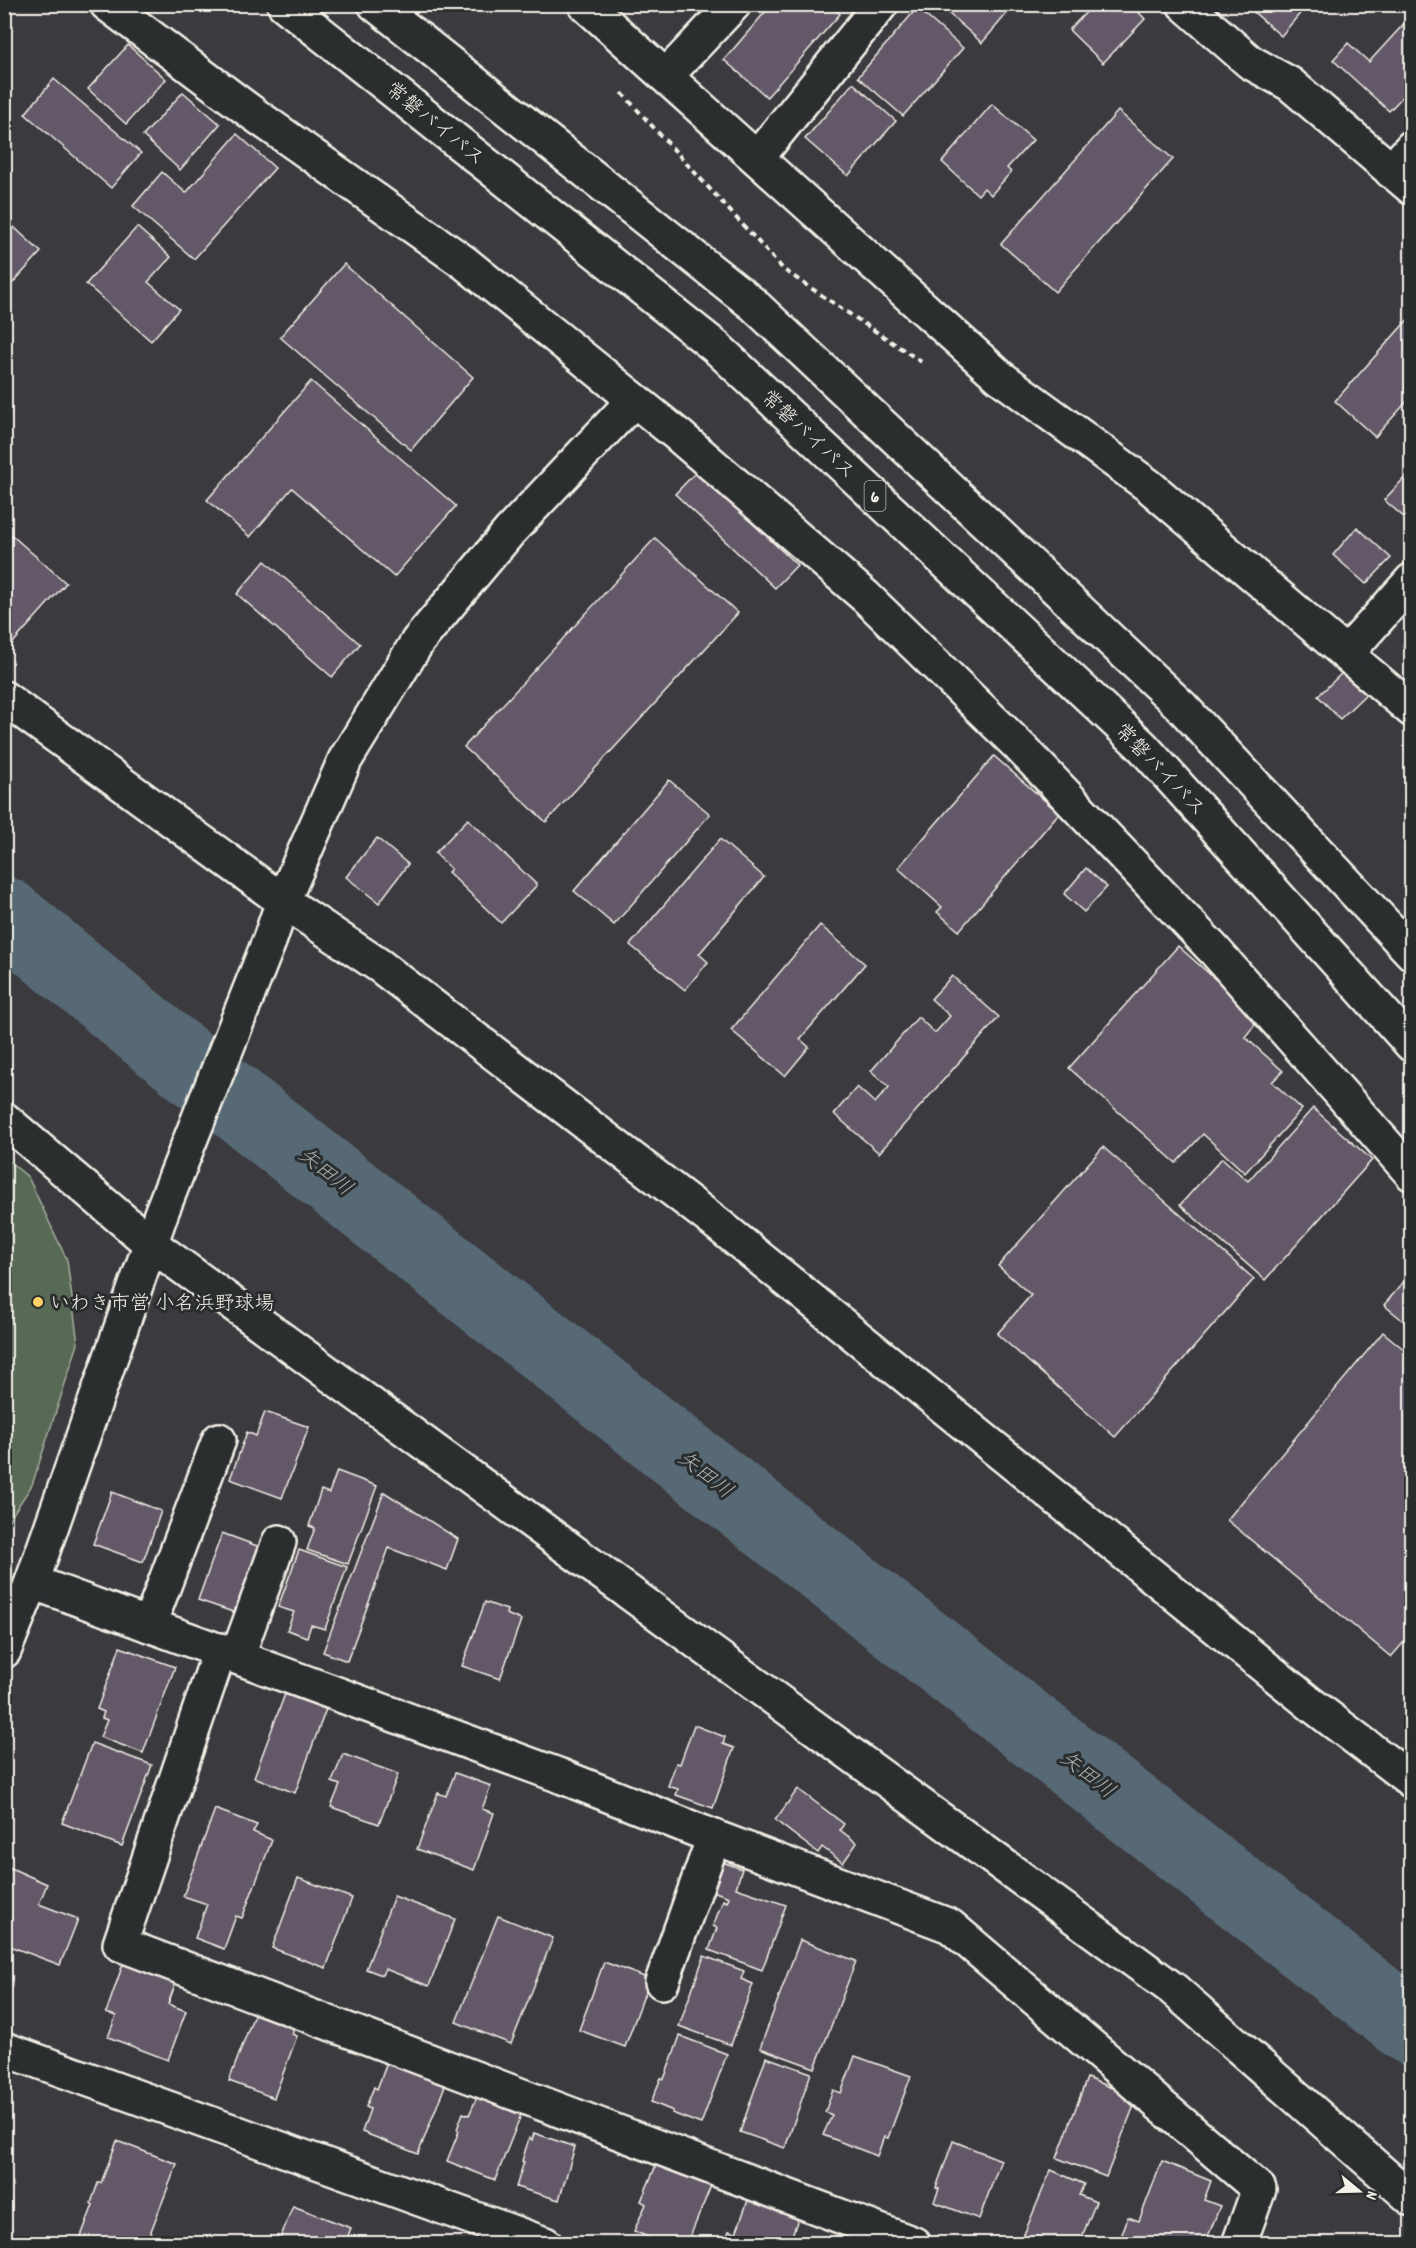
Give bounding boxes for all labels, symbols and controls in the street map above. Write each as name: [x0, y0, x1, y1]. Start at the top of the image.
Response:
street label: 常磐バイパス: [379, 77, 489, 174]
street label: 常磐バイパス: [754, 385, 860, 487]
road number: 6: [864, 481, 886, 511]
street label: 常磐バイパス: [1107, 718, 1210, 824]
water label: 矢田川: [290, 1142, 358, 1205]
place label: いわき市営 小名浜野球場: [50, 1291, 275, 1319]
marker: いわき市営 小名浜野球場: [31, 1295, 45, 1309]
water label: 矢田川: [670, 1445, 738, 1508]
water label: 矢田川: [1052, 1745, 1120, 1808]
north arrow: [1329, 2161, 1389, 2221]
text: N: [1359, 2188, 1383, 2203]

